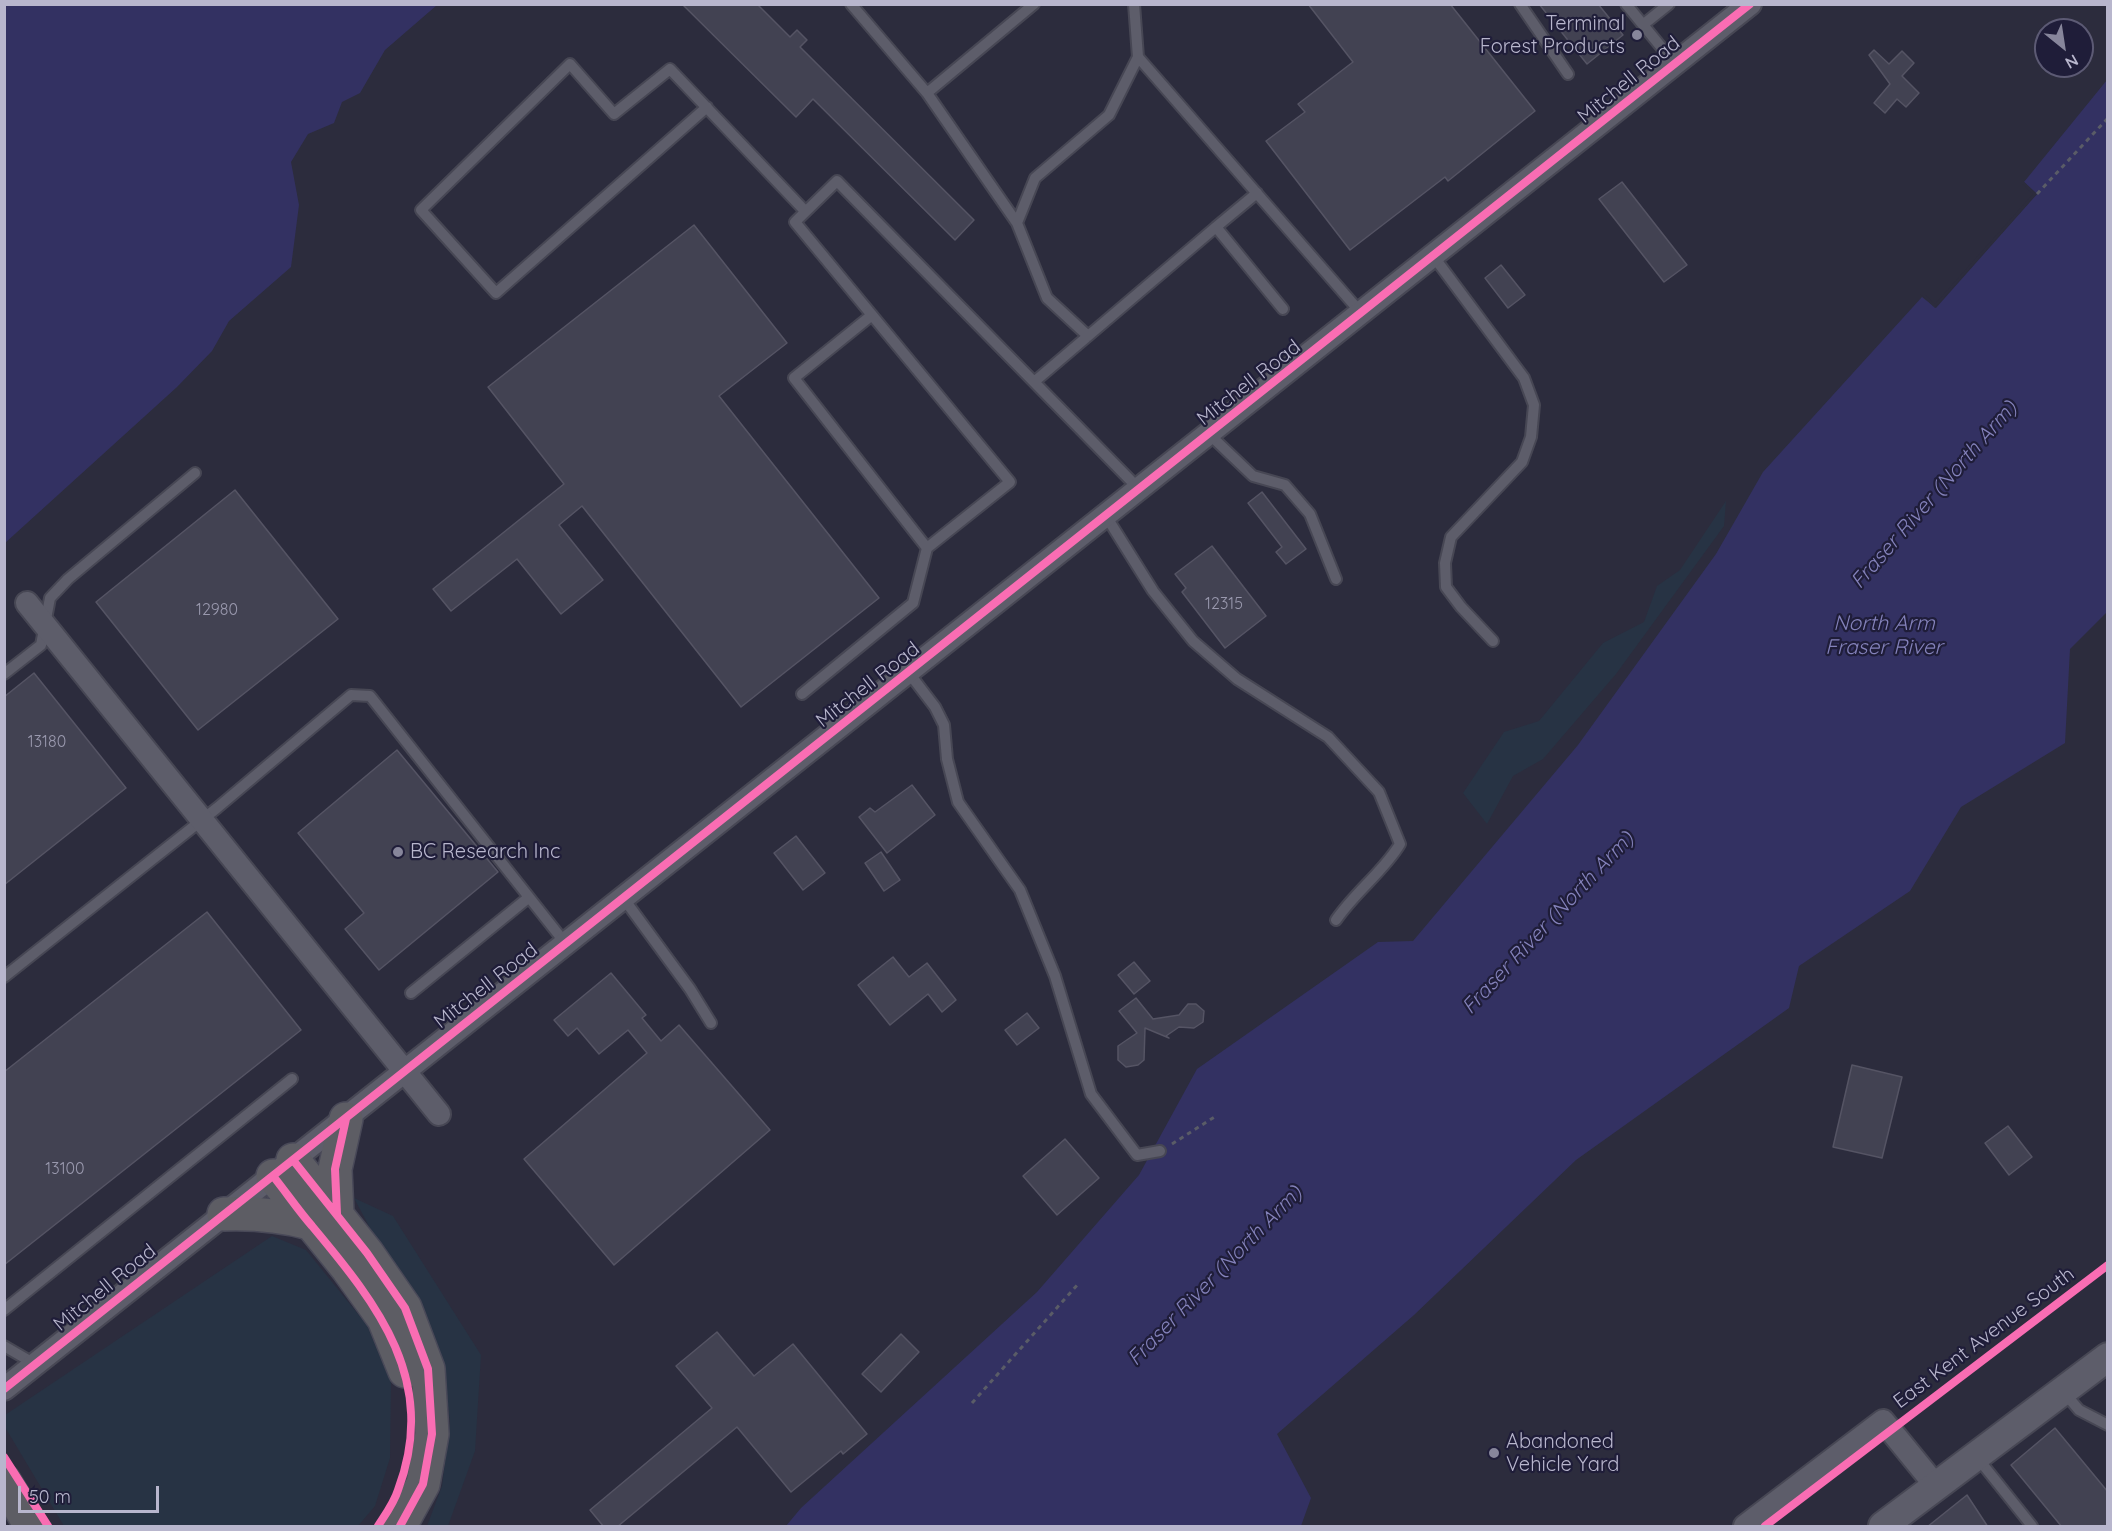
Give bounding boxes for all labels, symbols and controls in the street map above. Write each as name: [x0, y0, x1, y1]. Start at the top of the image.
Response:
place label: Terminal Forest Products: [1480, 12, 1625, 59]
north arrow: [2034, 18, 2094, 78]
marker: Terminal Forest Products: [1630, 28, 1644, 42]
street label: Mitchell Road: [1573, 31, 1685, 129]
text: N: [2062, 50, 2082, 73]
street label: Mitchell Road: [1192, 335, 1306, 431]
water label: Fraser River (North Arm): [1846, 396, 2022, 594]
house number: 12315: [1205, 594, 1243, 614]
house number: 12980: [196, 600, 238, 620]
water label: North Arm Fraser River: [1825, 611, 1943, 661]
street label: Mitchell Road: [811, 637, 925, 733]
house number: 13180: [28, 732, 66, 752]
water label: Fraser River (North Arm): [1457, 826, 1639, 1020]
place label: BC Research Inc: [410, 840, 560, 864]
marker: BC Research Inc: [391, 845, 405, 859]
street label: Mitchell Road: [429, 938, 543, 1034]
house number: 13100: [45, 1159, 85, 1179]
water label: Fraser River (North Arm): [1122, 1181, 1308, 1371]
street label: Mitchell Road: [49, 1239, 161, 1337]
street label: East Kent Avenue South: [1889, 1262, 2079, 1414]
place label: Abandoned Vehicle Yard: [1506, 1430, 1619, 1477]
marker: Abandoned Vehicle Yard: [1487, 1446, 1501, 1460]
scale bar: [21, 1474, 162, 1512]
text: 50 m: [29, 1485, 71, 1508]

